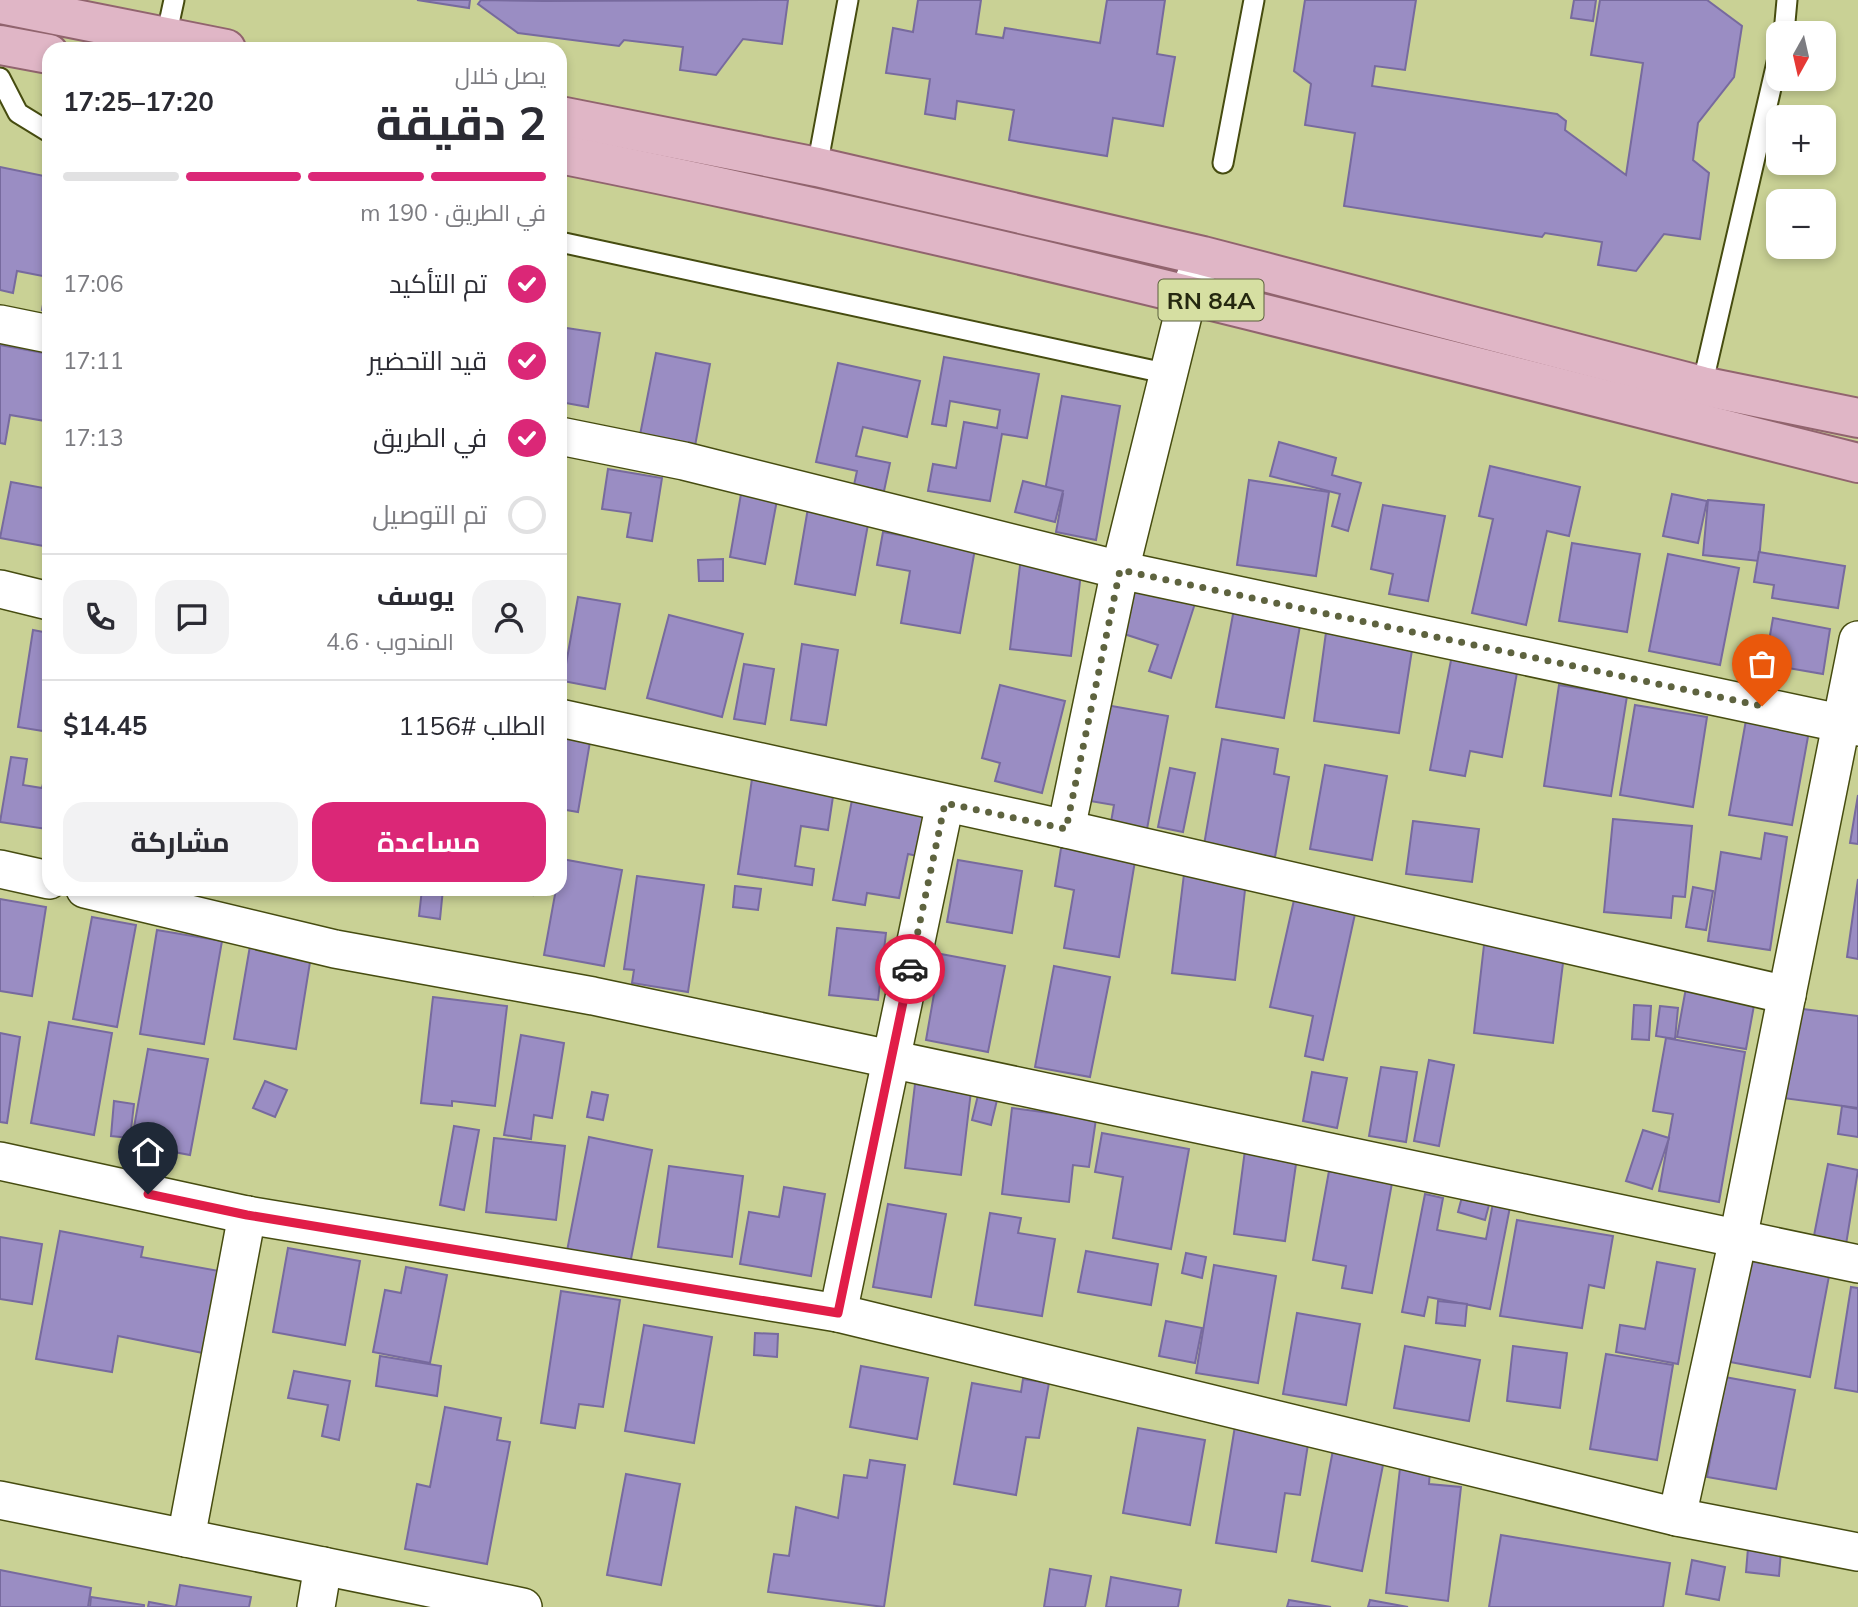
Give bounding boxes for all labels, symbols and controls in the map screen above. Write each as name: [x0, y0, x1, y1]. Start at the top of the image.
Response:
north arrow: [1766, 21, 1836, 91]
map controls: [1766, 21, 1836, 259]
text: يصل خلال: [455, 61, 546, 90]
text: 17:20–17:25: [63, 85, 214, 118]
text: 2 دقيقة: [376, 94, 546, 152]
button: +: [1766, 105, 1836, 175]
button: −: [1766, 189, 1836, 259]
text: في الطريق · 190 m: [360, 198, 546, 227]
icon: check: [508, 265, 546, 303]
text: تم التأكيد: [389, 267, 487, 300]
text: 17:06: [63, 269, 123, 298]
road number: RN 84A: [1158, 279, 1264, 320]
icon: check: [508, 342, 546, 380]
text: قيد التحضير: [368, 344, 487, 377]
text: 17:11: [63, 346, 123, 375]
icon: check: [508, 419, 546, 457]
text: في الطريق: [373, 421, 487, 454]
text: 17:13: [63, 423, 123, 452]
text: تم التوصيل: [372, 498, 487, 531]
text: يوسف: [377, 579, 454, 612]
button: phone: [63, 580, 137, 654]
button: chat: [155, 580, 229, 654]
button: person: [472, 580, 546, 654]
text: المندوب · 4.6: [326, 627, 454, 656]
pin: [1732, 634, 1792, 706]
icon: bag: [1743, 645, 1781, 683]
text: $14.45: [63, 709, 147, 742]
text: الطلب #1156: [398, 709, 546, 742]
button: مشاركة: [63, 802, 298, 882]
button: مساعدة: [312, 802, 546, 882]
courier: [875, 934, 945, 1004]
icon: car: [891, 950, 929, 988]
pin: [118, 1122, 178, 1194]
icon: home: [129, 1133, 167, 1171]

